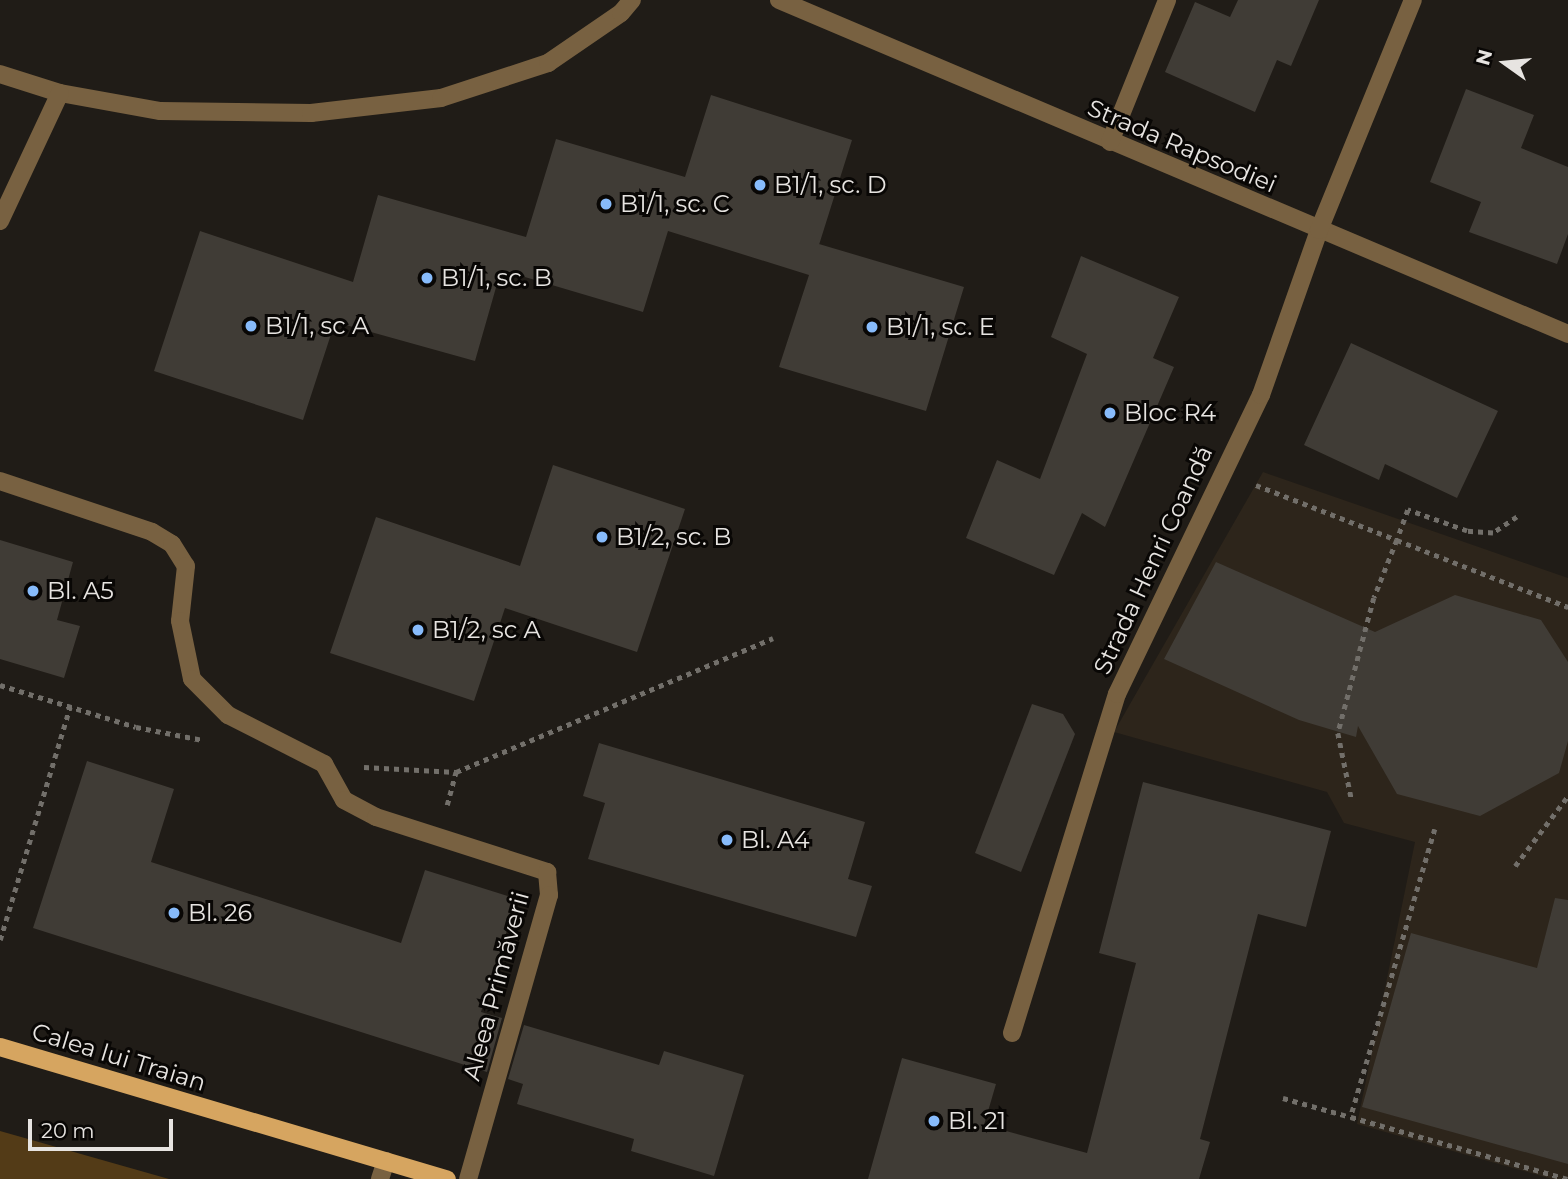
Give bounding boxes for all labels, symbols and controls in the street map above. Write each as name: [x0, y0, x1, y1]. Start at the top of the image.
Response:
north arrow: [1470, 28, 1540, 98]
text: N: [1471, 47, 1497, 68]
street label: Strada Rapsodiei: [1083, 93, 1281, 199]
place label: B1/1, sc. D: [774, 171, 886, 199]
marker: B1/1, sc. D: [752, 177, 768, 193]
place label: B1/1, sc. C: [620, 190, 730, 218]
marker: B1/1, sc. C: [598, 196, 614, 212]
place label: B1/1, sc. B: [441, 264, 552, 292]
marker: B1/1, sc. B: [419, 270, 435, 286]
place label: B1/1, sc A: [265, 312, 369, 340]
place label: B1/1, sc. E: [886, 313, 995, 341]
marker: B1/1, sc A: [243, 318, 259, 334]
marker: B1/1, sc. E: [864, 319, 880, 335]
place label: Bloc R4: [1124, 399, 1216, 427]
marker: Bloc R4: [1102, 405, 1118, 421]
street label: Strada Henri Coandă: [1087, 441, 1219, 679]
place label: B1/2, sc. B: [616, 523, 731, 551]
marker: B1/2, sc. B: [594, 529, 610, 545]
place label: Bl. A5: [47, 577, 114, 605]
marker: Bl. A5: [25, 583, 41, 599]
place label: B1/2, sc A: [432, 616, 541, 644]
marker: B1/2, sc A: [410, 622, 426, 638]
place label: Bl. A4: [741, 826, 810, 854]
marker: Bl. A4: [719, 832, 735, 848]
street label: Aleea Primăverii: [457, 888, 535, 1084]
place label: Bl. 26: [188, 899, 252, 927]
marker: Bl. 26: [166, 905, 182, 921]
street label: Calea lui Traian: [29, 1017, 209, 1097]
scale bar: [32, 1106, 177, 1150]
place label: Bl. 21: [948, 1107, 1006, 1135]
marker: Bl. 21: [926, 1113, 942, 1129]
text: 20 m: [41, 1118, 95, 1143]

